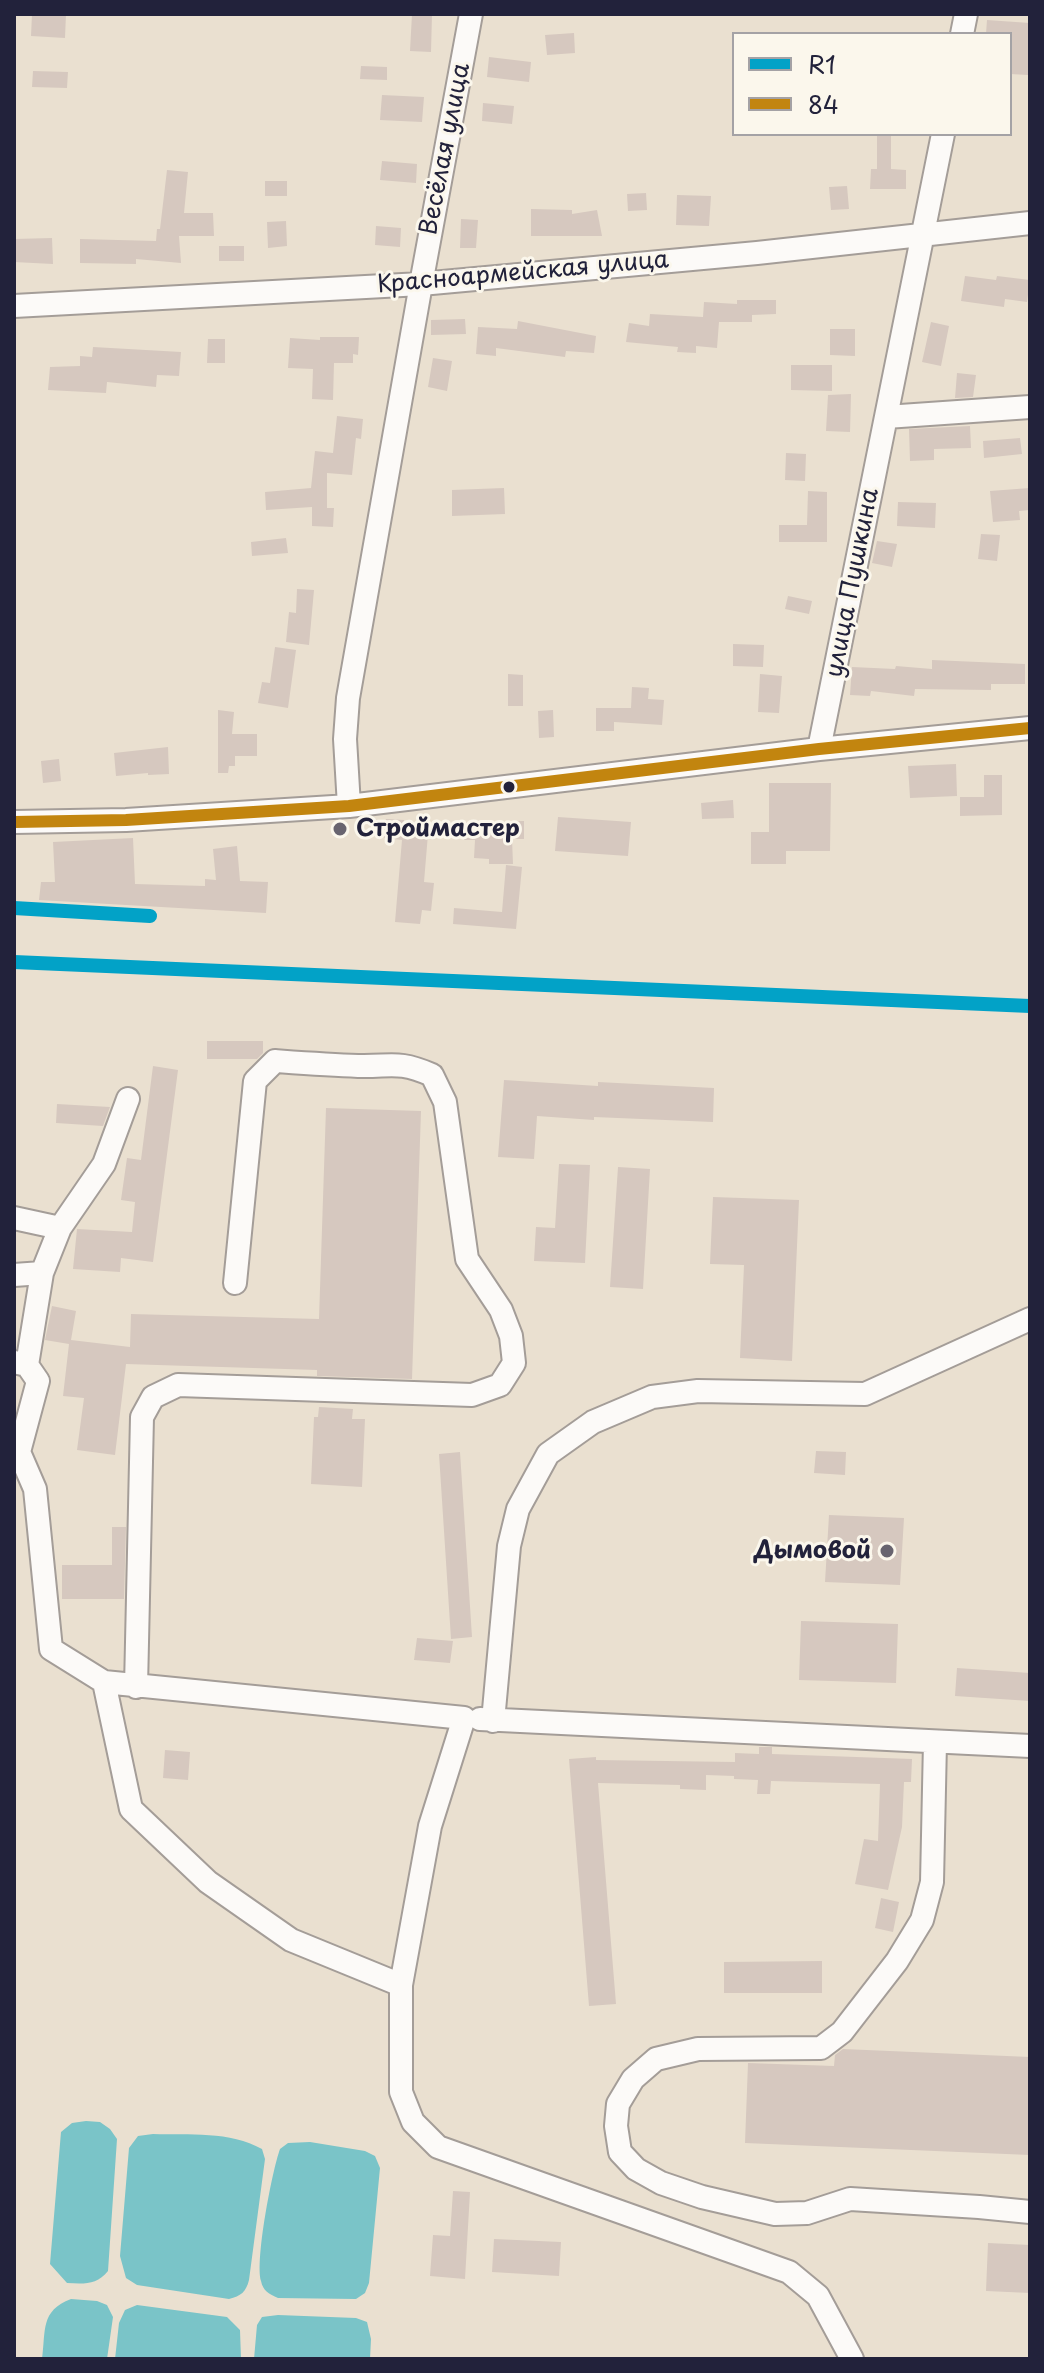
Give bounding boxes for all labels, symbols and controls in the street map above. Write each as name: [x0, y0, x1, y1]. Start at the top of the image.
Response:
legend: [732, 32, 1012, 136]
text: R1: [808, 46, 836, 82]
street label: Весёлая улица: [415, 61, 477, 237]
text: 84: [808, 86, 839, 122]
street label: Красноармейская улица: [376, 246, 670, 300]
street label: улица Пушкина: [821, 486, 885, 680]
unlabelled marker: [501, 779, 517, 795]
place label: Строймастер: [356, 815, 520, 843]
marker: Строймастер: [331, 820, 349, 838]
place label: Дымовой: [754, 1537, 871, 1565]
marker: Дымовой: [878, 1542, 896, 1560]

